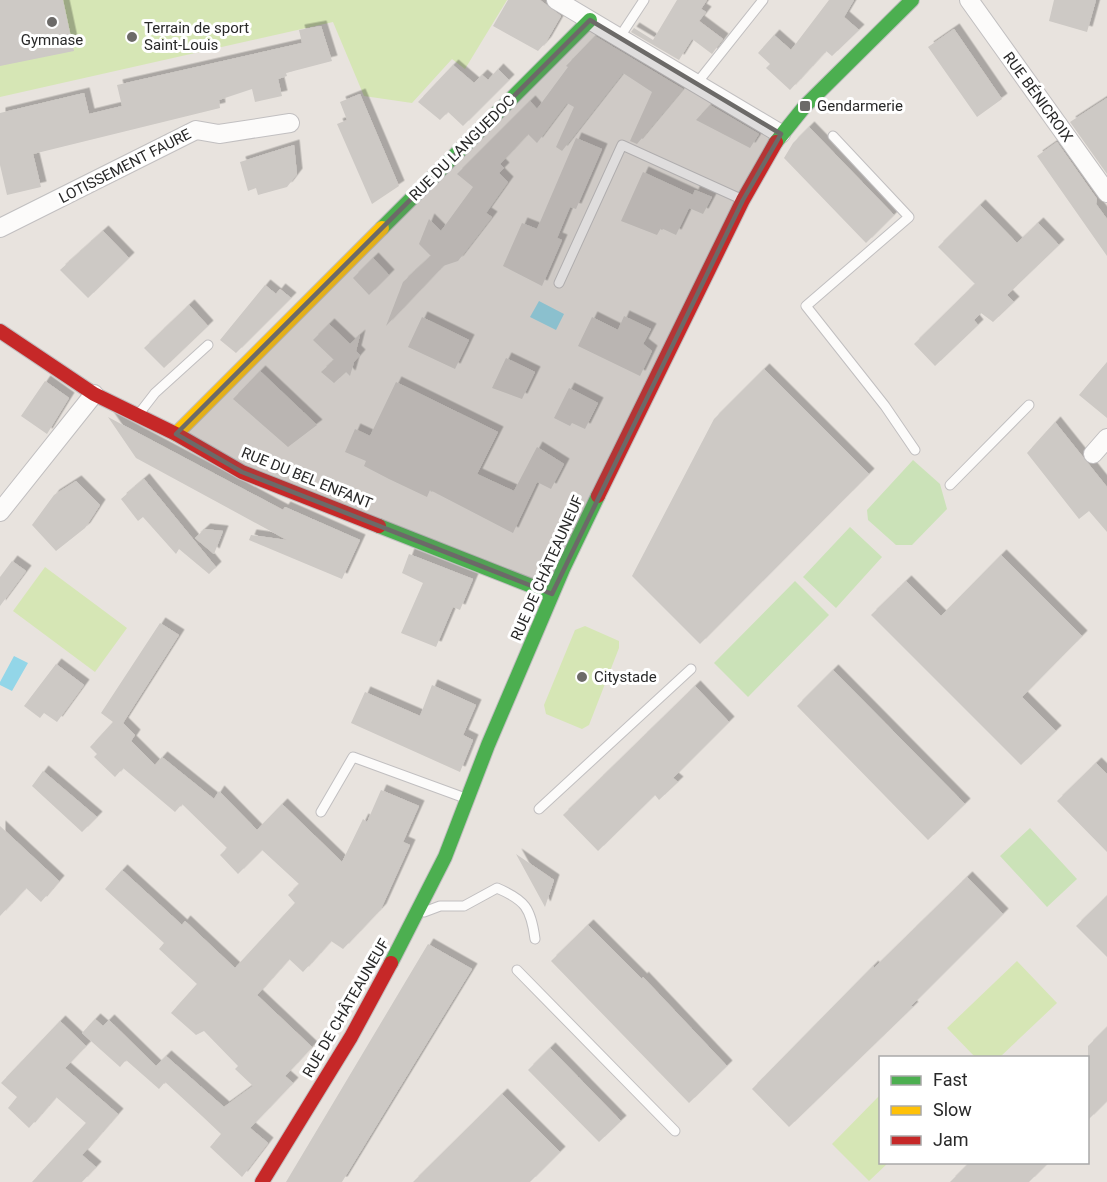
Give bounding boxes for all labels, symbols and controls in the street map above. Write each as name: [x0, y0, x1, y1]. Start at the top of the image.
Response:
marker: Gymnase: [45, 15, 59, 29]
place label: Terrain de sport Saint-Louis: [144, 19, 249, 54]
marker: Terrain de sport Saint-Louis: [125, 30, 139, 44]
place label: Gymnase: [21, 31, 83, 49]
street label: RUE BÉNICROIX: [999, 49, 1077, 146]
street label: RUE DU LANGUEDOC: [406, 91, 519, 204]
place label: Gendarmerie: [817, 97, 903, 115]
marker: Gendarmerie: [798, 99, 812, 113]
street label: LOTISSEMENT FAURE: [56, 125, 194, 207]
street label: RUE DU BEL ENFANT: [239, 443, 375, 513]
street label: RUE DE CHÂTEAUNEUF: [507, 493, 587, 643]
place label: Citystade: [594, 668, 657, 686]
marker: Citystade: [575, 670, 589, 684]
street label: RUE DE CHÂTEAUNEUF: [299, 936, 393, 1080]
legend: [879, 1056, 1089, 1164]
text: Fast: [933, 1069, 968, 1090]
text: Slow: [933, 1099, 972, 1120]
text: Jam: [933, 1129, 969, 1150]

